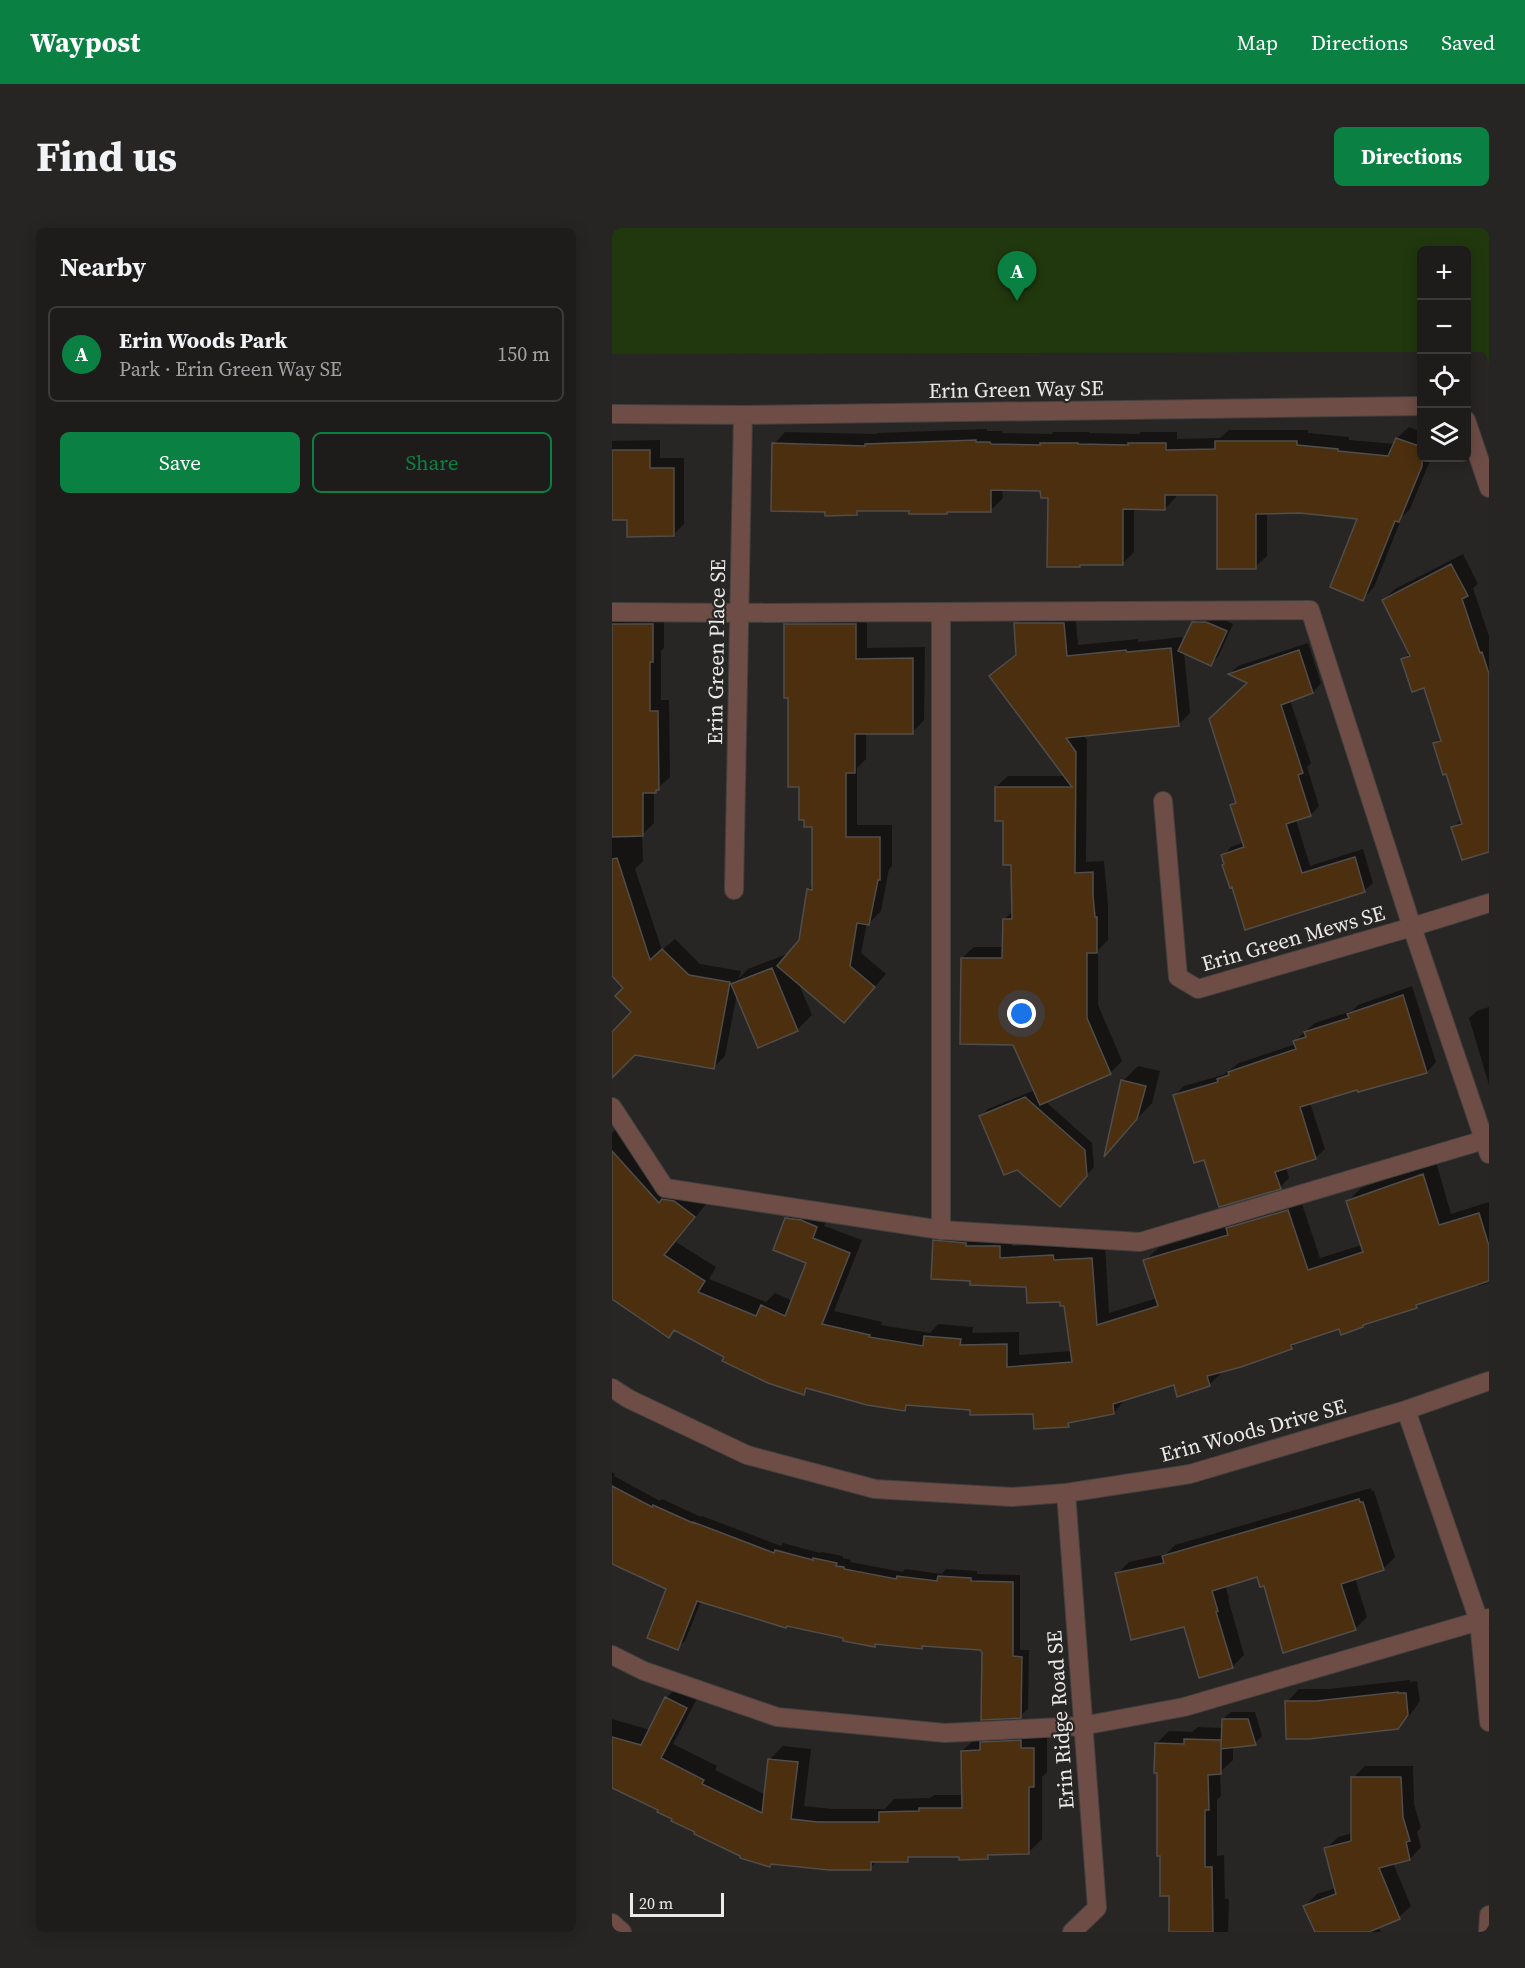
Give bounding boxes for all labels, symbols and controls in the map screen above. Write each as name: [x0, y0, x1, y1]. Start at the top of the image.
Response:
text: Waypost: [30, 23, 140, 61]
text: Map: [1237, 28, 1278, 57]
text: Directions: [1311, 28, 1408, 57]
text: Saved: [1441, 28, 1495, 57]
text: Find us: [36, 127, 177, 185]
button: Directions: [1334, 127, 1489, 186]
map controls: [1417, 246, 1471, 462]
button: +: [1417, 246, 1471, 300]
text: Nearby: [60, 249, 146, 285]
pin: A: [998, 251, 1036, 301]
button: −: [1417, 300, 1471, 354]
text: Erin Woods Park: [119, 325, 287, 355]
text: A: [75, 340, 88, 368]
text: 150 m: [497, 340, 550, 368]
button: locate: [1417, 354, 1471, 408]
text: Park · Erin Green Way SE: [119, 355, 342, 383]
street label: Erin Green Way SE: [928, 373, 1104, 405]
button: layers: [1417, 408, 1471, 462]
button: Save: [60, 432, 300, 493]
button: Share: [312, 432, 552, 493]
street label: Erin Green Place SE: [700, 559, 732, 745]
street label: Erin Green Mews SE: [1198, 898, 1388, 978]
your location: [1007, 999, 1036, 1028]
street label: Erin Woods Drive SE: [1157, 1391, 1349, 1469]
street label: Erin Ridge Road SE: [1039, 1630, 1081, 1810]
scale bar: [630, 1890, 724, 1918]
text: 20 m: [639, 1892, 673, 1914]

